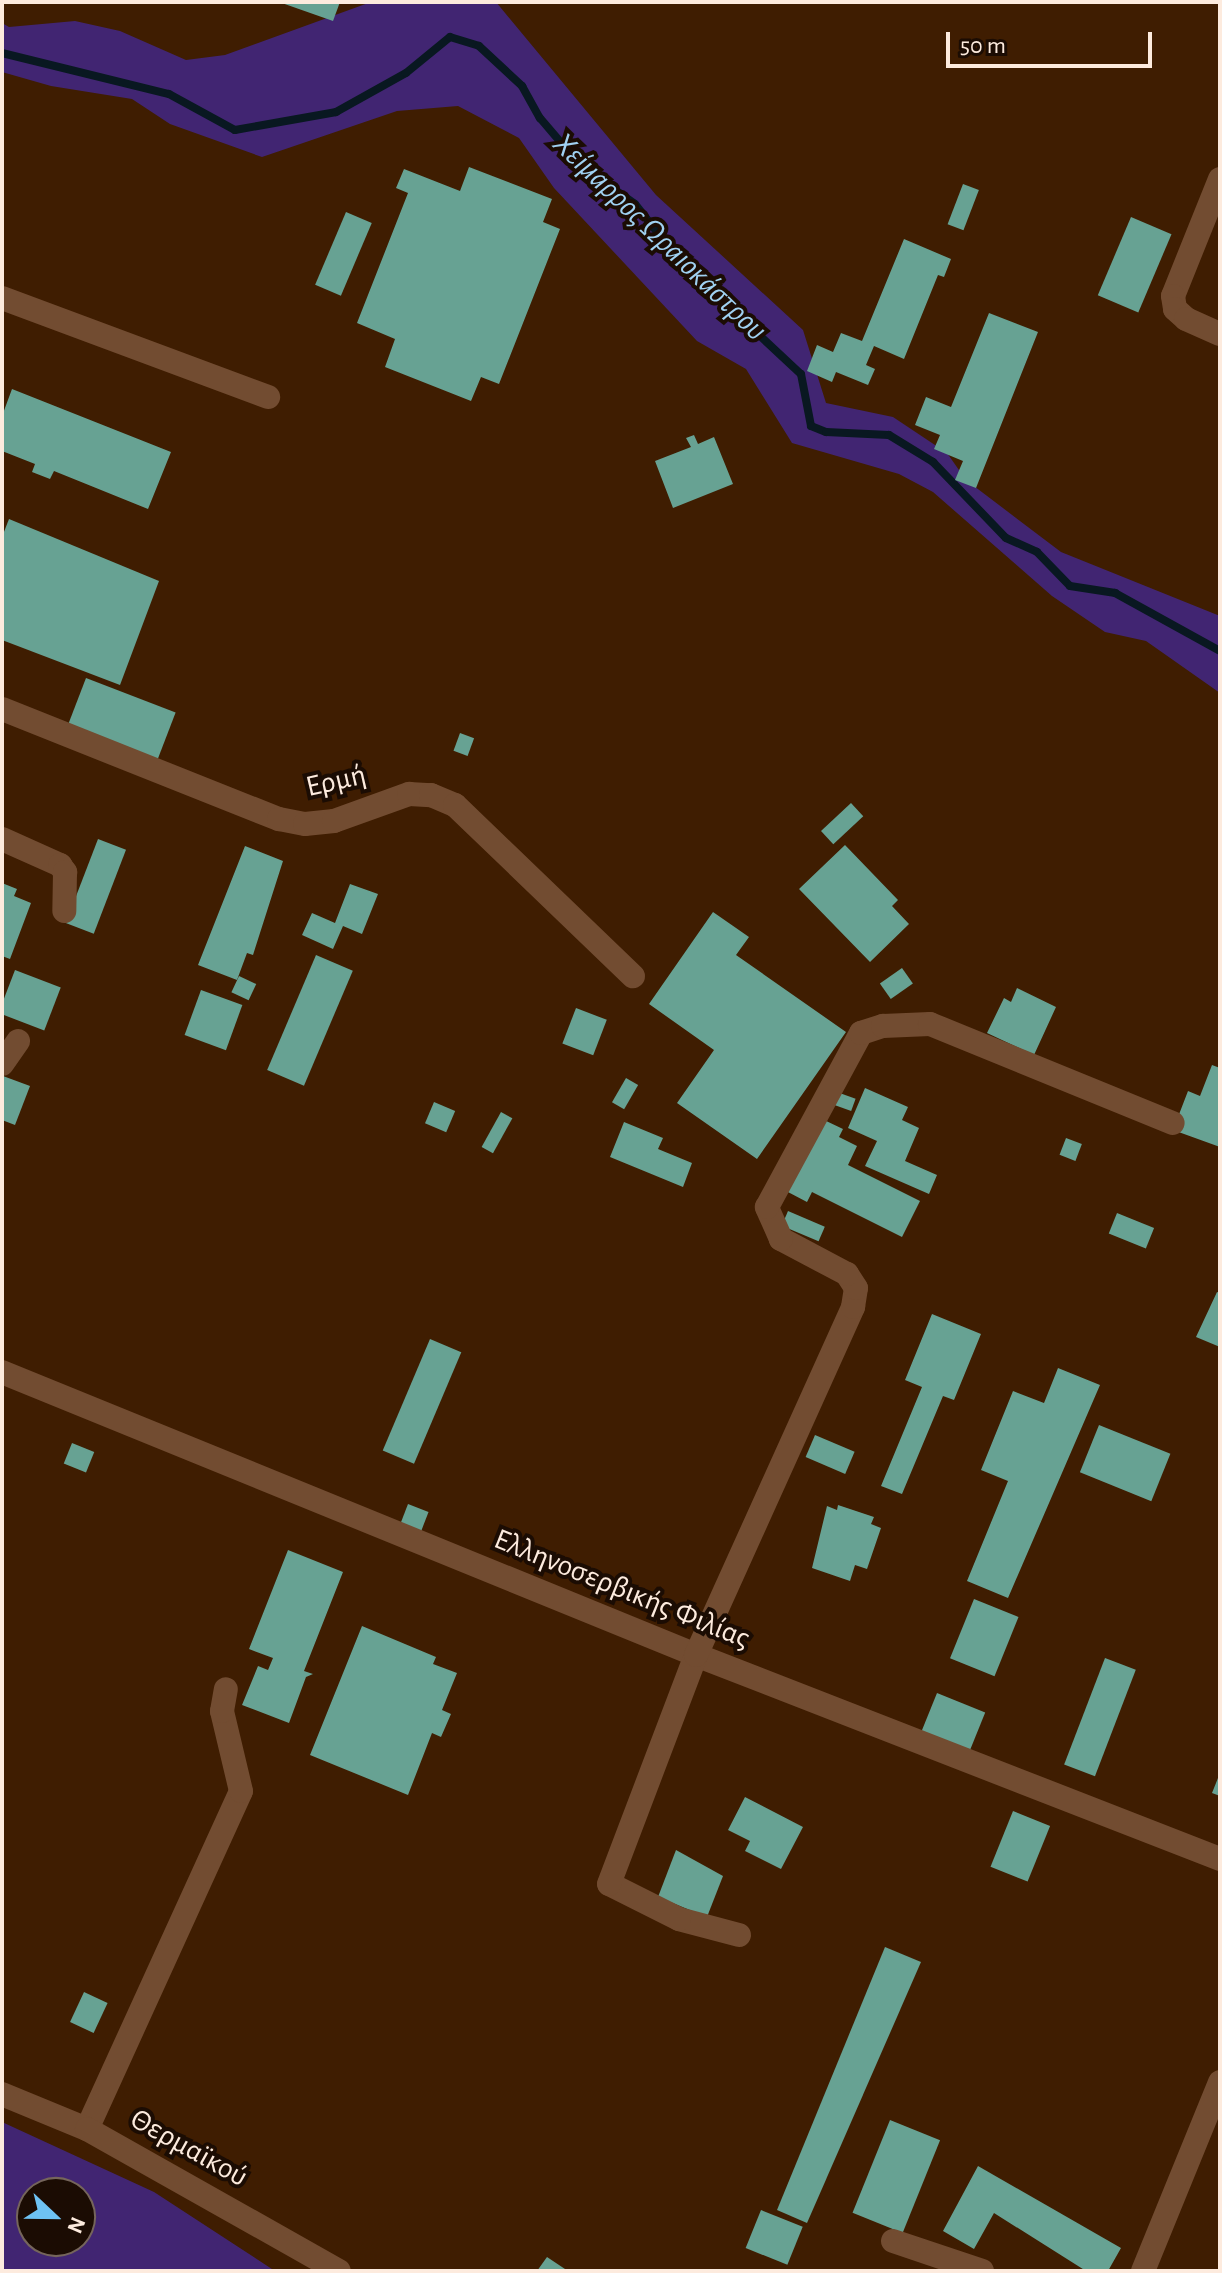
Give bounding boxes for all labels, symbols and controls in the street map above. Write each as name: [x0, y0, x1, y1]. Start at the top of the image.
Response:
scale bar: [950, 16, 1156, 66]
text: 50 m: [960, 34, 1006, 58]
water label: Χείμαρρος Ωραιοκάστρου: [545, 125, 775, 349]
street label: Ερμή: [303, 757, 369, 805]
street label: Ελληνοσερβικής Φιλίας: [489, 1521, 755, 1657]
street label: Θερμαϊκού: [124, 2101, 254, 2195]
north arrow: [16, 2177, 96, 2257]
text: N: [63, 2214, 89, 2236]

